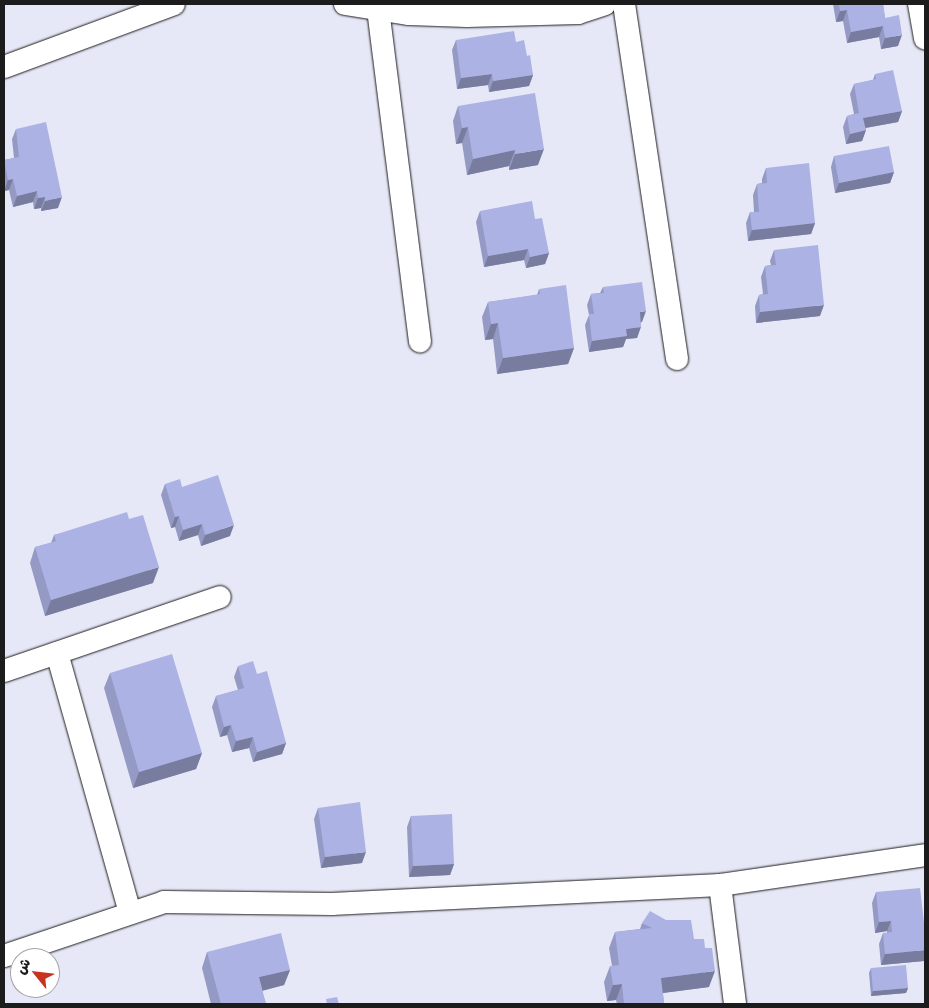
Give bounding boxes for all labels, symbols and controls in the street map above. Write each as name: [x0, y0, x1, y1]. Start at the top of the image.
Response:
north arrow: [10, 948, 60, 998]
text: ش: [10, 955, 34, 977]

